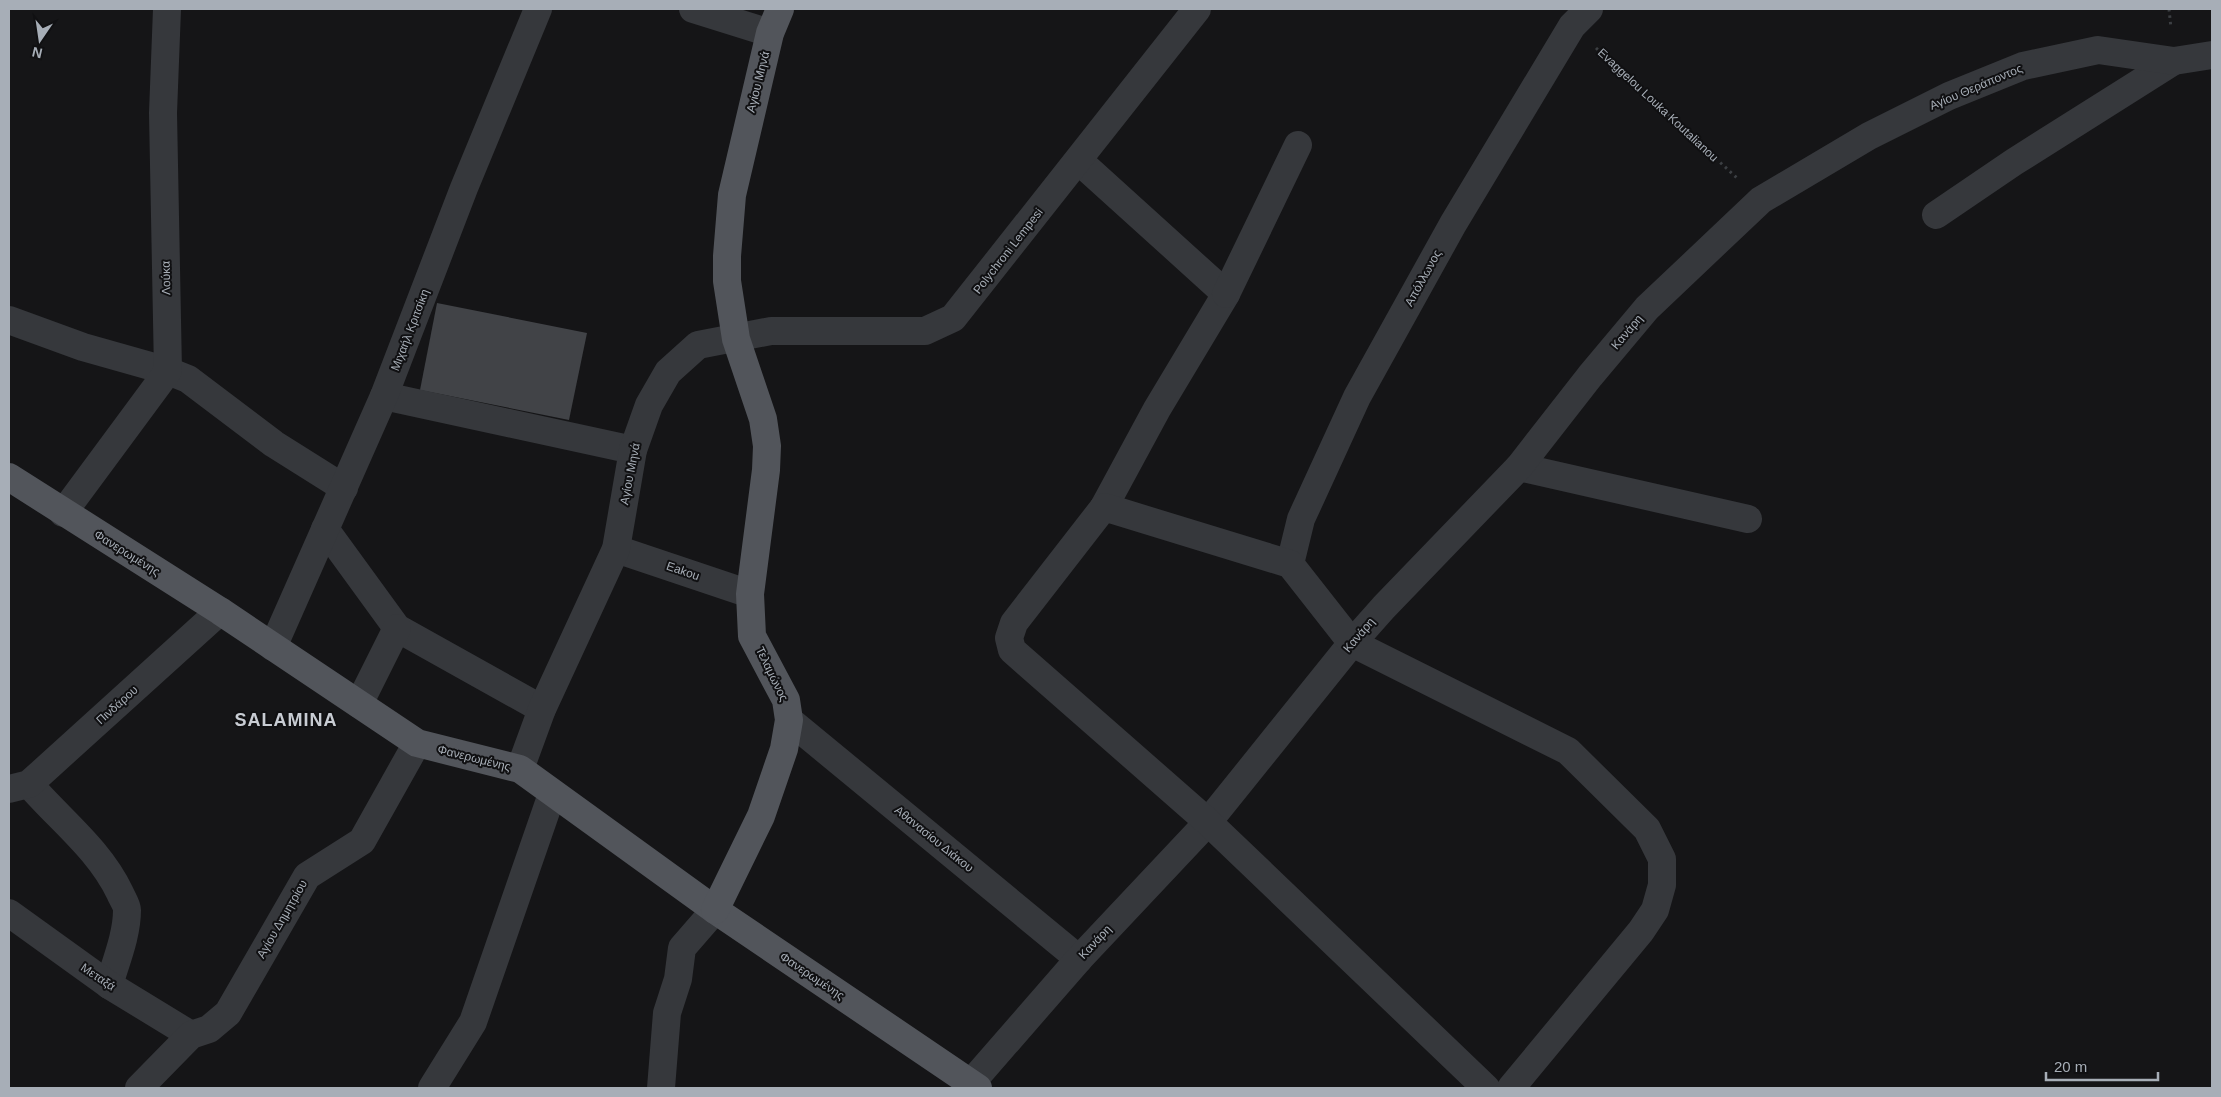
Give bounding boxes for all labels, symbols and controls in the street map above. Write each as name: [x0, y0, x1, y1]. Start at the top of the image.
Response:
north arrow: [15, 15, 65, 65]
text: N: [30, 44, 44, 62]
street label: Evaggelou Louka Koutalianou: [1595, 46, 1721, 164]
street label: Αγίου Μηνά: [744, 50, 772, 114]
street label: Αγίου Θεράποντος: [1928, 61, 2025, 113]
street label: Polychroni Lempesi: [970, 205, 1046, 297]
street label: Απόλλωνος: [1402, 247, 1444, 309]
street label: Λούκα: [159, 261, 173, 295]
street label: Μιχαήλ Κριτσίκη: [388, 287, 432, 373]
street label: Κανάρη: [1608, 312, 1646, 352]
street label: Αγίου Μηνά: [617, 442, 643, 506]
street label: Φανερωμένης: [92, 527, 163, 579]
street label: Eakou: [665, 559, 701, 583]
street label: Κανάρη: [1340, 615, 1378, 655]
street label: Τελαμώνος: [753, 644, 791, 704]
street label: Πινδάρου: [93, 683, 141, 727]
district label: SALAMINA: [235, 710, 338, 730]
street label: Φανερωμένης: [436, 742, 512, 774]
street label: Αθανασίου Διάκου: [892, 803, 976, 875]
street label: Αγίου Δημητρίου: [254, 877, 310, 961]
street label: Κανάρη: [1076, 922, 1114, 962]
street label: Φανερωμένης: [777, 949, 847, 1003]
street label: Μεταξά: [78, 960, 118, 994]
scale bar: [2046, 1050, 2158, 1082]
text: 20 m: [2054, 1058, 2087, 1075]

